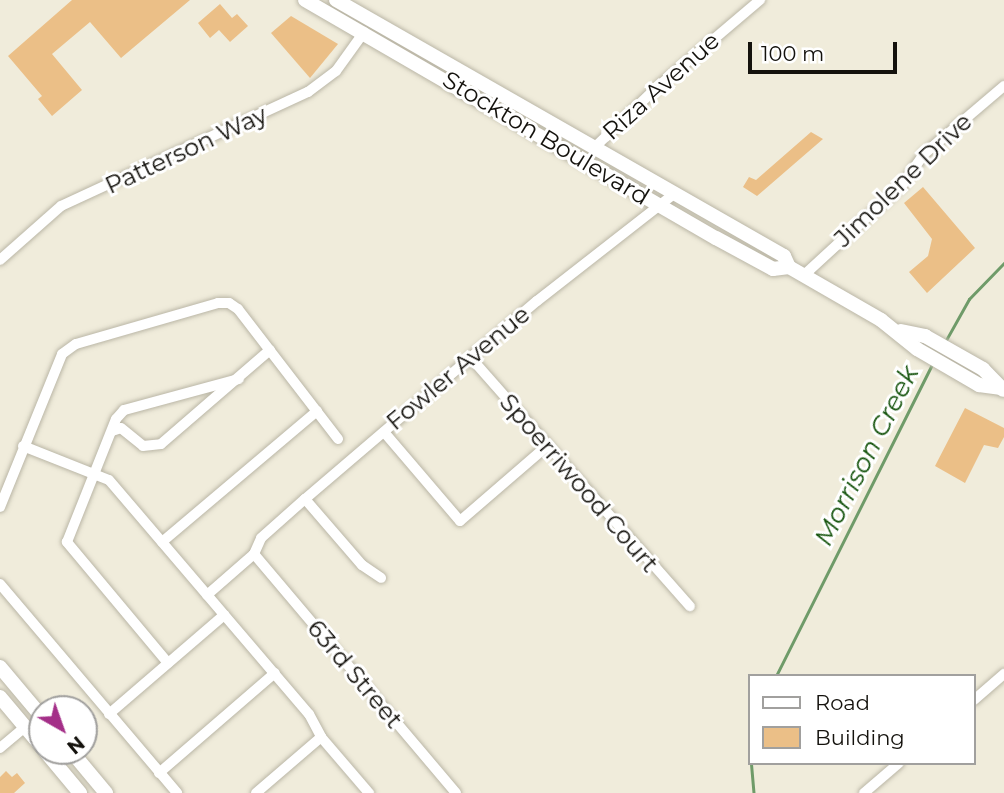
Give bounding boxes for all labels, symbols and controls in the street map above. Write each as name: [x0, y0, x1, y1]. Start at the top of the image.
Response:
street label: Riza Avenue: [597, 26, 725, 146]
scale bar: [752, 28, 901, 72]
text: 100 m: [761, 41, 824, 66]
street label: Stockton Boulevard: [437, 65, 655, 211]
street label: Patterson Way: [101, 100, 271, 200]
street label: Jimolene Drive: [828, 107, 978, 253]
street label: Fowler Avenue: [381, 300, 535, 436]
water label: Morrison Creek: [808, 361, 926, 551]
street label: Spoerriwood Court: [494, 388, 664, 578]
street label: 63rd Street: [301, 614, 409, 734]
legend: [748, 674, 976, 765]
text: Road: [815, 690, 870, 715]
north arrow: [28, 695, 98, 765]
text: Building: [815, 725, 905, 750]
text: N: [62, 731, 89, 759]

